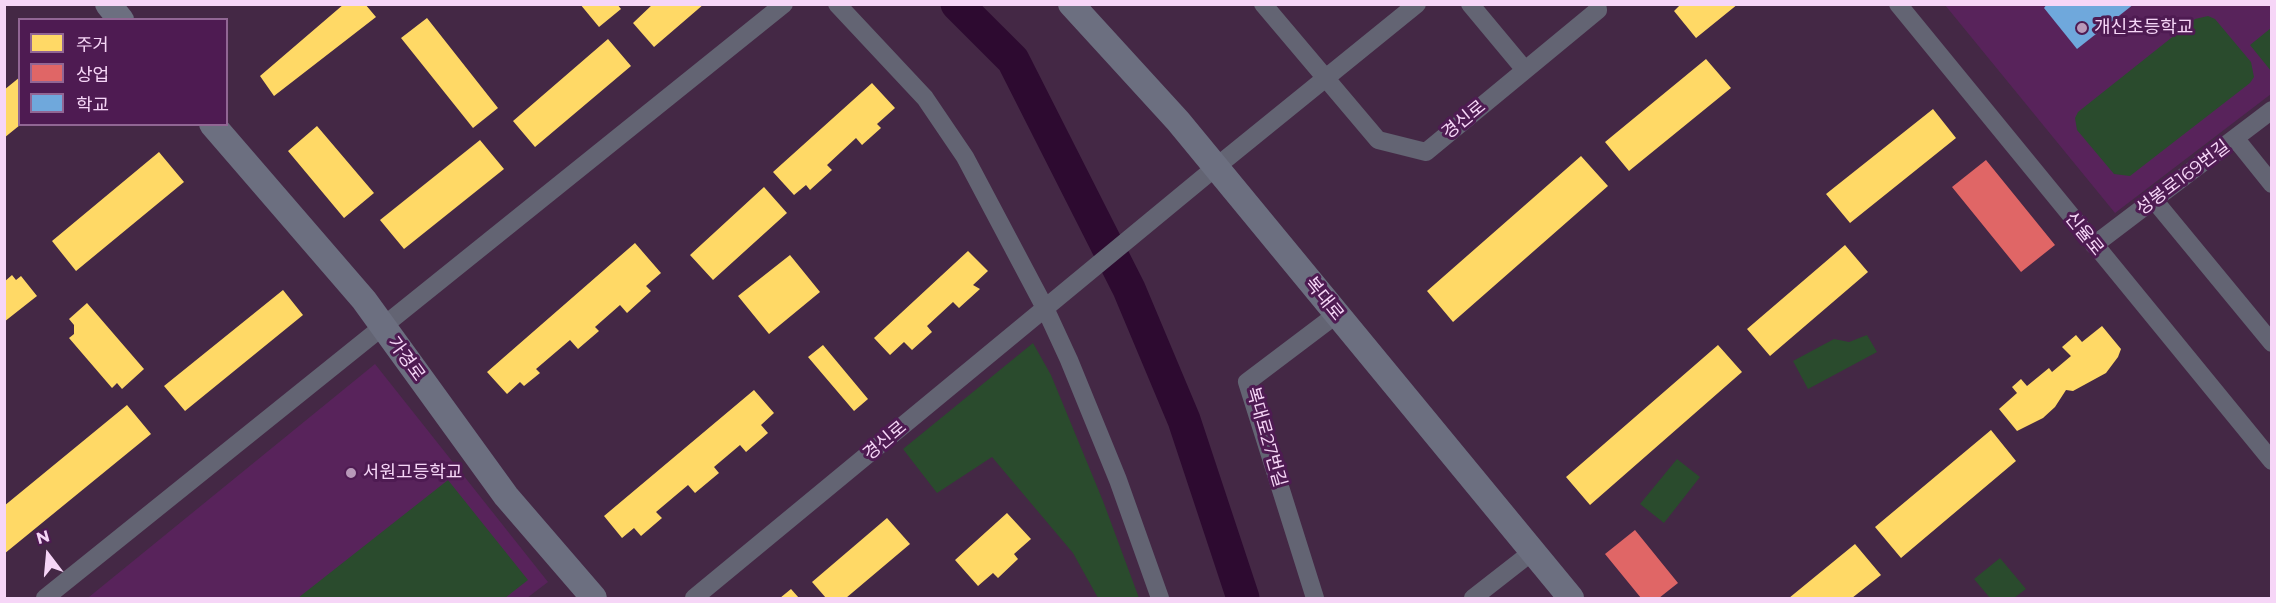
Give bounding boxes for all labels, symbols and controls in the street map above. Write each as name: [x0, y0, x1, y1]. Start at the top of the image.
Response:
place label: 개신초등학교: [2094, 17, 2193, 39]
legend: [18, 18, 228, 126]
marker: 개신초등학교: [2075, 21, 2089, 35]
text: 주거: [76, 34, 109, 56]
text: 상업: [76, 64, 109, 86]
text: 학교: [76, 94, 109, 116]
street label: 경신로: [1438, 96, 1490, 144]
street label: 성봉로169번길: [2132, 136, 2234, 220]
street label: 신율로: [2060, 208, 2108, 260]
street label: 복대로: [1300, 273, 1348, 325]
street label: 가경로: [383, 333, 429, 385]
street label: 복대로27번길: [1241, 384, 1291, 490]
street label: 경신로: [859, 417, 911, 465]
place label: 서원고등학교: [363, 462, 462, 484]
marker: 서원고등학교: [344, 466, 358, 480]
north arrow: [18, 525, 78, 585]
text: N: [34, 526, 52, 548]

